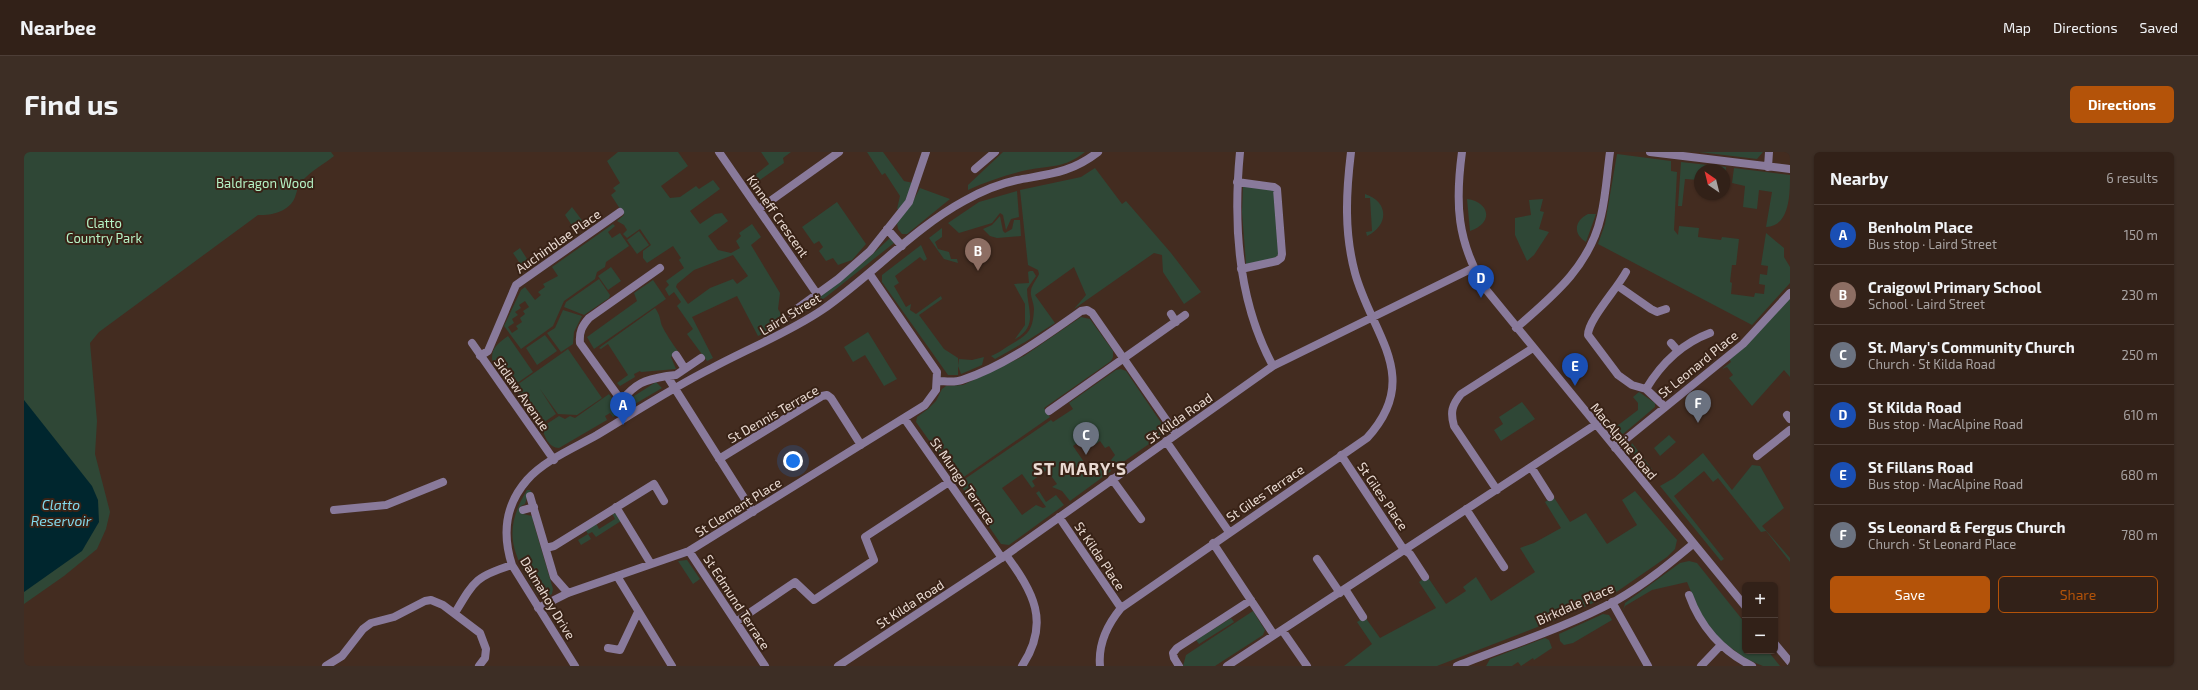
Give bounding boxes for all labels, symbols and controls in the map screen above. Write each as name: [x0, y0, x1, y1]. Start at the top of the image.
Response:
text: Nearbee: [20, 16, 96, 39]
text: Map: [2003, 19, 2031, 36]
text: Directions: [2053, 19, 2118, 36]
text: Saved: [2140, 19, 2178, 36]
button: Directions: [2070, 86, 2174, 123]
text: Find us: [24, 87, 118, 121]
north arrow: [1694, 164, 1730, 200]
text: Nearby: [1830, 168, 1888, 188]
text: 6 results: [2106, 170, 2158, 186]
street label: Kinneff Crescent: [744, 172, 812, 260]
park label: Baldragon Wood: [216, 175, 314, 191]
street label: Auchinblae Place: [512, 206, 604, 276]
park label: Clatto Country Park: [66, 215, 142, 246]
text: Benholm Place: [1868, 218, 1973, 236]
text: A: [1839, 227, 1847, 243]
text: 150 m: [2124, 227, 2158, 243]
text: Bus stop · Laird Street: [1868, 236, 1997, 252]
pin: B: [965, 238, 991, 271]
pin: D: [1468, 265, 1494, 298]
text: Craigowl Primary School: [1868, 278, 2041, 296]
text: B: [1839, 287, 1847, 303]
text: 230 m: [2121, 287, 2158, 303]
street label: Laird Street: [756, 289, 824, 339]
text: School · Laird Street: [1868, 296, 1985, 312]
street label: St Leonard Place: [1655, 327, 1741, 401]
text: St. Mary's Community Church: [1868, 338, 2075, 356]
text: C: [1839, 347, 1847, 363]
text: 250 m: [2122, 347, 2158, 363]
pin: E: [1562, 353, 1588, 386]
street label: Sidlaw Avenue: [491, 354, 553, 434]
text: Church · St Kilda Road: [1868, 356, 1995, 372]
street label: St Dennis Terrace: [725, 382, 821, 446]
street label: St Kilda Road: [1143, 389, 1215, 447]
pin: F: [1685, 390, 1711, 423]
pin: A: [610, 392, 636, 425]
text: St Kilda Road: [1868, 398, 1961, 416]
street label: MacAlpine Road: [1587, 399, 1661, 483]
text: D: [1839, 407, 1847, 423]
text: 610 m: [2123, 407, 2158, 423]
text: Bus stop · MacAlpine Road: [1868, 416, 2023, 432]
pin: C: [1073, 422, 1099, 455]
street label: St Mungo Terrace: [927, 434, 999, 528]
your location: [783, 451, 803, 471]
district label: ST MARY'S: [1033, 458, 1127, 478]
text: St Fillans Road: [1868, 458, 1973, 476]
street label: St Giles Place: [1354, 459, 1412, 533]
street label: St Giles Terrace: [1223, 461, 1307, 525]
text: E: [1839, 467, 1847, 483]
text: 680 m: [2121, 467, 2158, 483]
street label: St Clement Place: [692, 474, 784, 540]
text: Bus stop · MacAlpine Road: [1868, 476, 2023, 492]
water label: Clatto Reservoir: [31, 496, 92, 529]
text: Ss Leonard & Fergus Church: [1868, 518, 2066, 536]
street label: St Kilda Place: [1071, 519, 1129, 593]
text: F: [1839, 527, 1847, 543]
text: 780 m: [2121, 527, 2158, 543]
text: Church · St Leonard Place: [1868, 536, 2016, 552]
street label: St Edmund Terrace: [700, 551, 774, 653]
street label: Dalmahoy Drive: [517, 554, 579, 642]
street label: St Kilda Road: [873, 576, 947, 632]
button: Save: [1830, 576, 1990, 613]
button: Share: [1998, 576, 2158, 613]
street label: Birkdale Place: [1534, 580, 1616, 628]
map controls: [1742, 582, 1778, 654]
button: +: [1742, 582, 1778, 618]
button: −: [1742, 618, 1778, 654]

